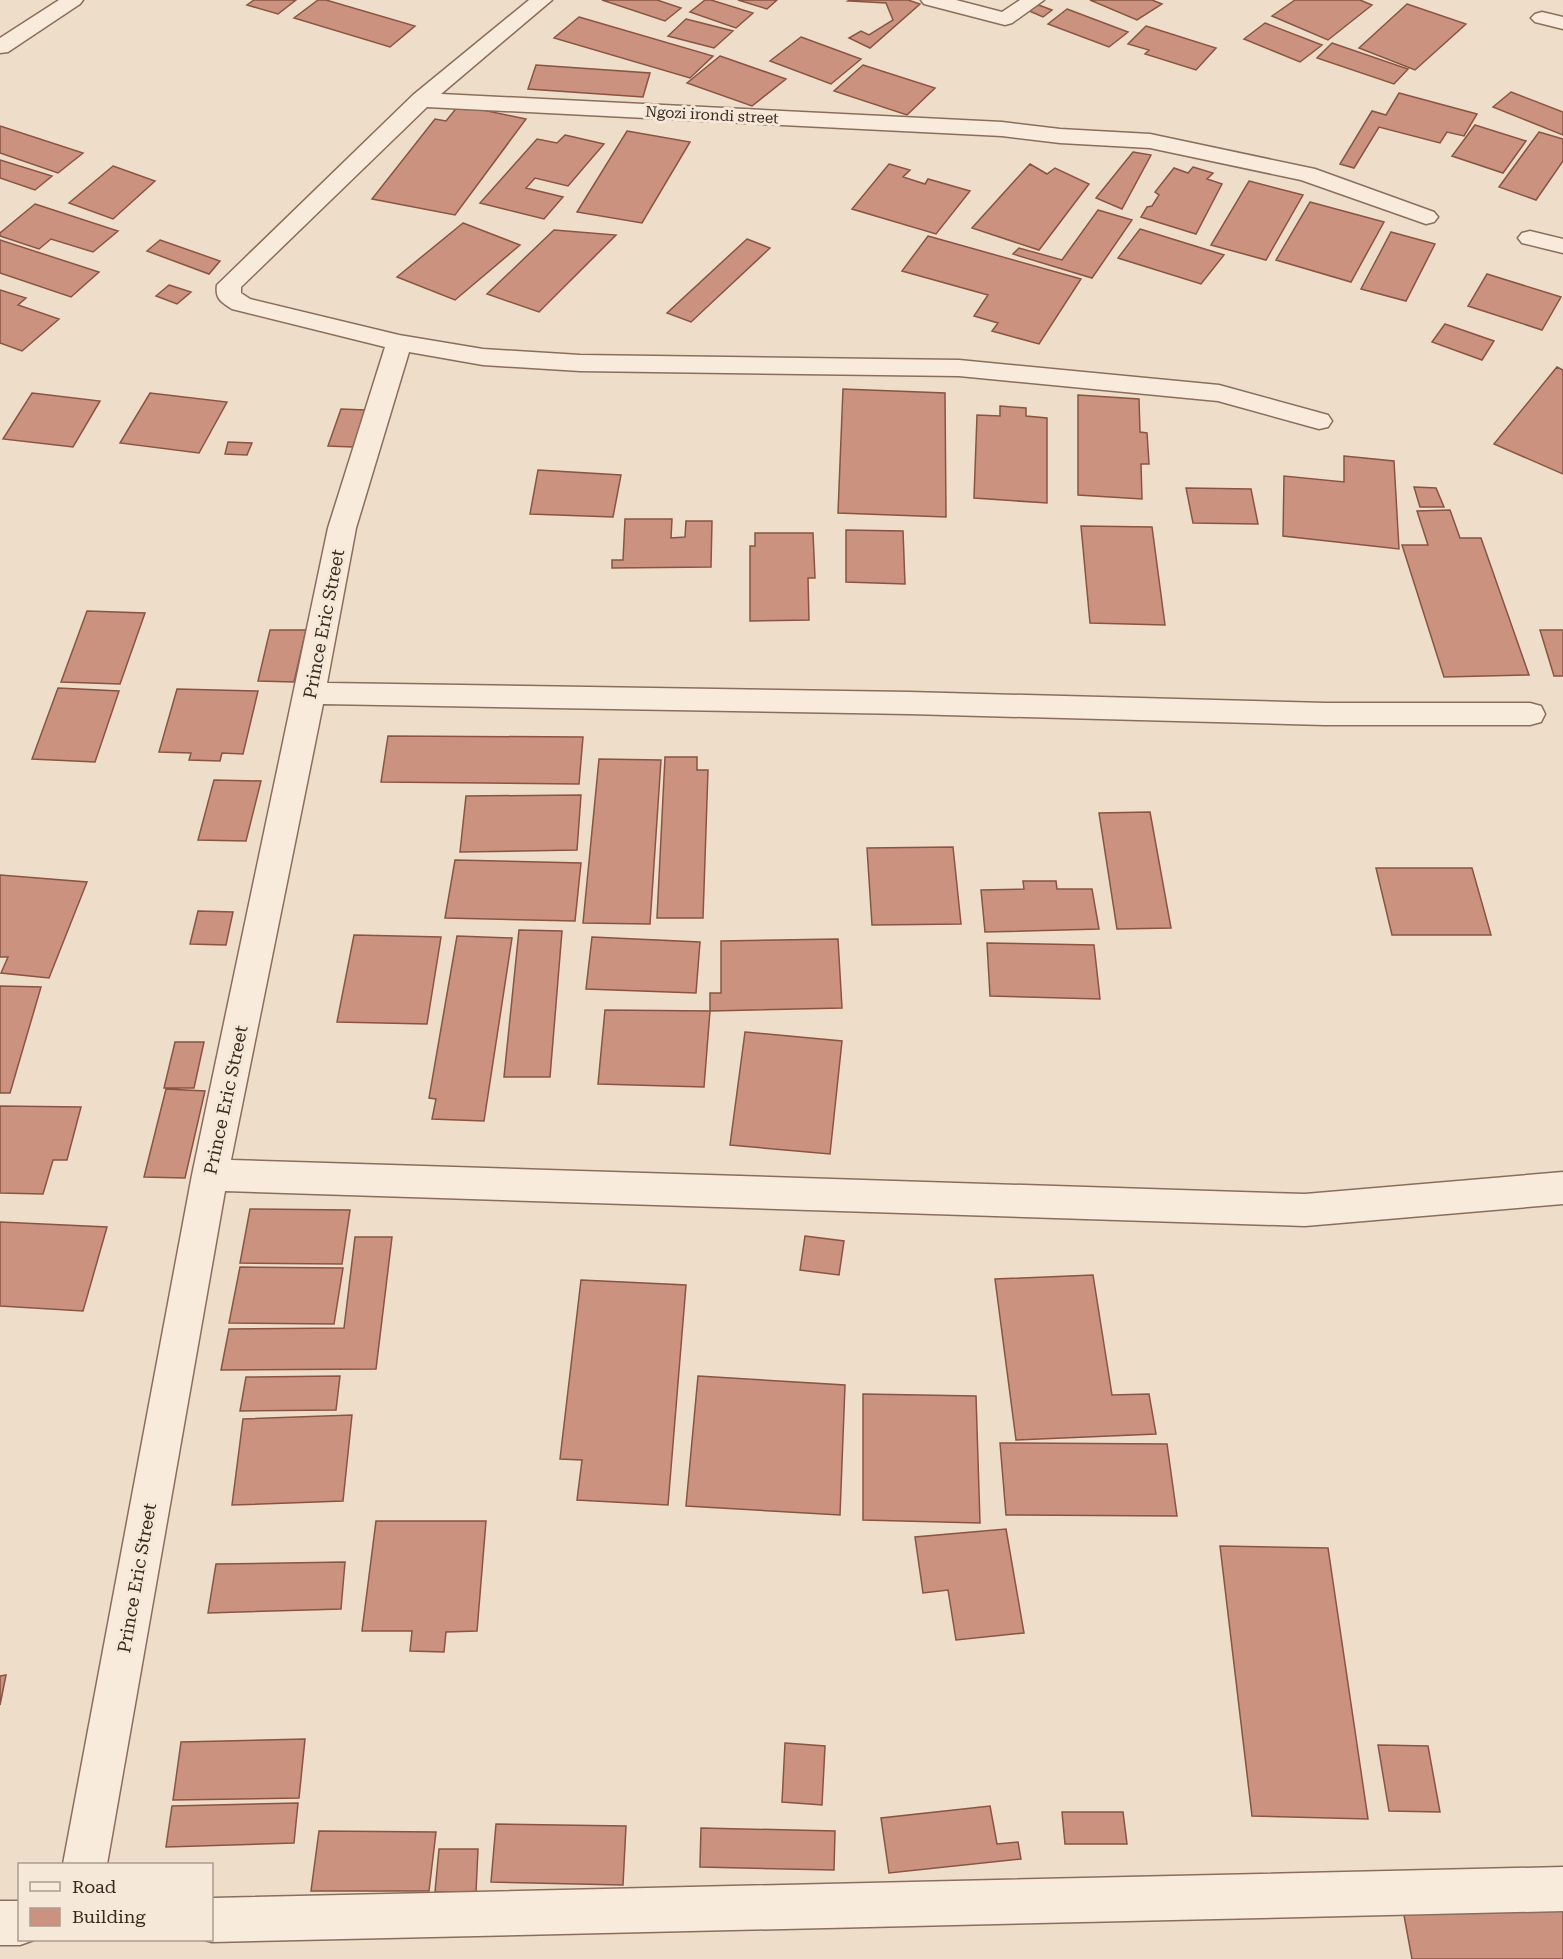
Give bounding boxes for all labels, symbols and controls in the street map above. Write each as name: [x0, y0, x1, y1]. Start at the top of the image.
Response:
street label: Ngozi irondi street: [645, 103, 780, 128]
street label: Prince Eric Street: [299, 547, 348, 700]
street label: Prince Eric Street: [199, 1023, 252, 1176]
street label: Prince Eric Street: [113, 1501, 160, 1654]
legend: [18, 1863, 213, 1941]
text: Road: [72, 1876, 117, 1897]
text: Building: [72, 1906, 146, 1927]

